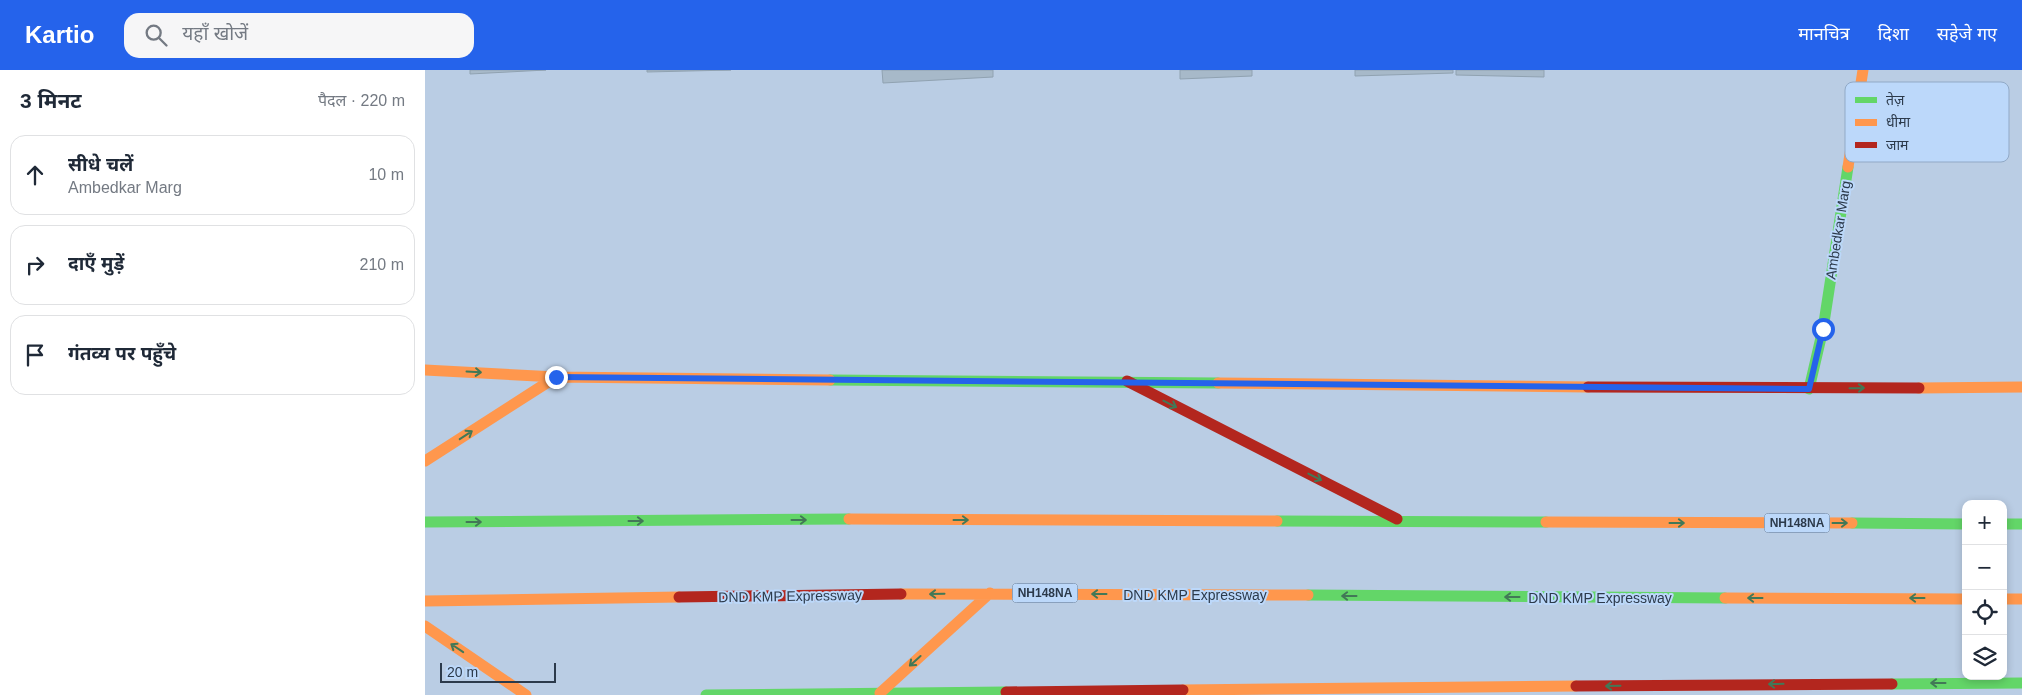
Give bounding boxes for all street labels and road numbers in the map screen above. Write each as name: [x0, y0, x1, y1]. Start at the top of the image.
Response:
street label: Ambedkar Marg: [1822, 180, 1854, 280]
road number: NH148NA: [1765, 513, 1829, 532]
road number: NH148NA: [1013, 584, 1077, 602]
street label: DND KMP Expressway: [718, 587, 862, 605]
street label: DND KMP Expressway: [1123, 587, 1267, 603]
street label: DND KMP Expressway: [1528, 590, 1672, 606]

